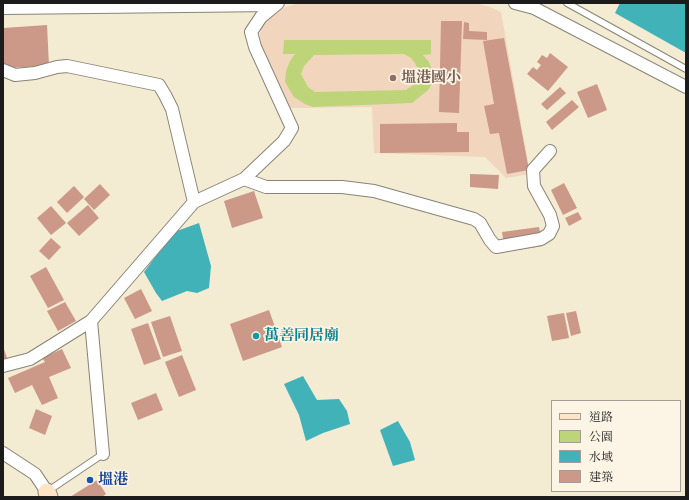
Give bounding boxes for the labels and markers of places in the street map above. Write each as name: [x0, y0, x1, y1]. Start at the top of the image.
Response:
place label: 塭港國小: [401, 69, 461, 87]
marker: 塭港國小: [388, 73, 398, 83]
place label: 萬善同居廟: [264, 327, 339, 345]
marker: 萬善同居廟: [251, 331, 261, 341]
place label: 塭港: [98, 471, 128, 489]
marker: 塭港: [85, 475, 95, 485]

